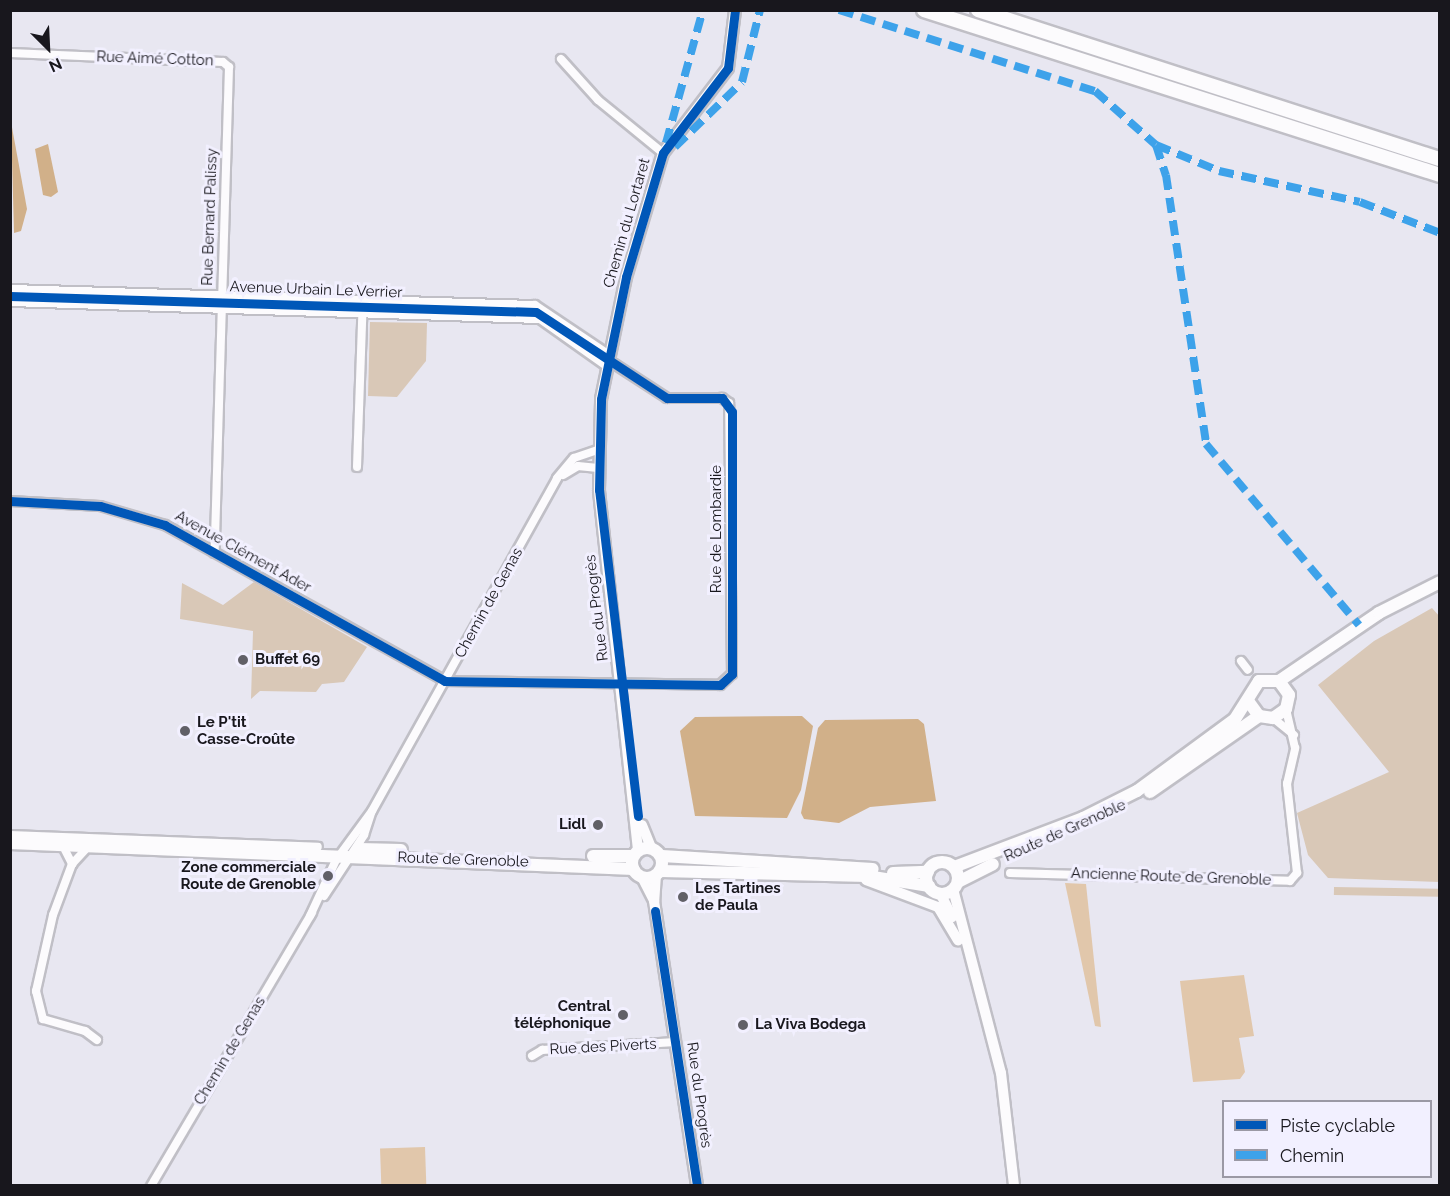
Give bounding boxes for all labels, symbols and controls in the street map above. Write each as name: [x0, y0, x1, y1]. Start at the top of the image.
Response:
north arrow: [18, 18, 78, 78]
street label: Rue Aimé Cotton: [96, 48, 214, 70]
text: N: [46, 54, 65, 76]
street label: Rue Bernard Palissy: [199, 148, 221, 286]
street label: Chemin du Lortaret: [600, 156, 654, 290]
street label: Avenue Urbain Le Verrier: [229, 278, 403, 302]
street label: Rue de Lombardie: [708, 465, 726, 593]
street label: Avenue Clément Ader: [172, 507, 314, 597]
street label: Chemin de Genas: [451, 545, 527, 661]
street label: Rue du Progrès: [582, 554, 612, 662]
place label: Buffet 69: [255, 651, 320, 669]
marker: Buffet 69: [236, 653, 250, 667]
place label: Le P'tit Casse-Croûte: [197, 713, 295, 748]
marker: Le P'tit Casse-Croûte: [178, 724, 192, 738]
street label: Route de Grenoble: [1001, 796, 1129, 866]
place label: Lidl: [559, 816, 586, 834]
marker: Lidl: [591, 818, 605, 832]
street label: Route de Grenoble: [397, 849, 529, 871]
place label: Zone commerciale Route de Grenoble: [180, 858, 316, 893]
street label: Ancienne Route de Grenoble: [1070, 865, 1272, 889]
marker: Zone commerciale Route de Grenoble: [321, 869, 335, 883]
place label: Les Tartines de Paula: [695, 879, 781, 914]
marker: Les Tartines de Paula: [676, 890, 690, 904]
street label: Chemin de Genas: [191, 994, 269, 1108]
place label: Central téléphonique: [514, 997, 611, 1032]
marker: Central téléphonique: [616, 1008, 630, 1022]
place label: La Viva Bodega: [755, 1016, 866, 1034]
marker: La Viva Bodega: [736, 1018, 750, 1032]
street label: Rue des Piverts: [549, 1035, 657, 1059]
street label: Rue du Progrès: [683, 1041, 715, 1149]
legend: [1222, 1100, 1432, 1178]
text: Piste cyclable: [1280, 1115, 1395, 1136]
text: Chemin: [1280, 1145, 1344, 1166]

